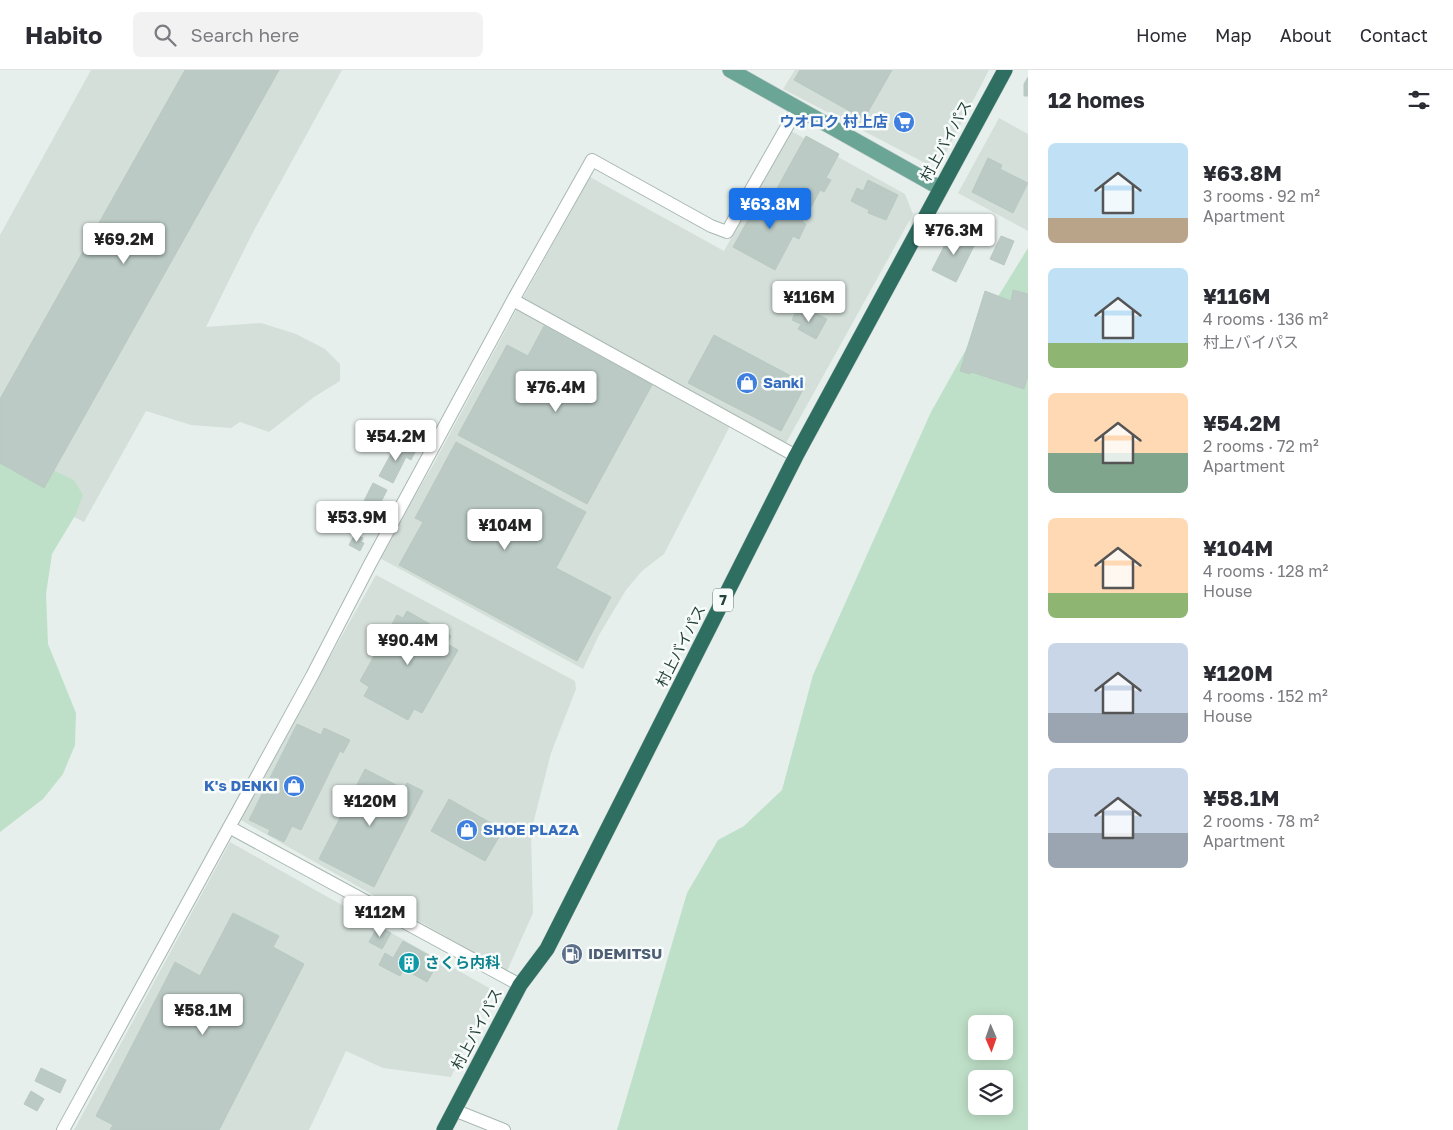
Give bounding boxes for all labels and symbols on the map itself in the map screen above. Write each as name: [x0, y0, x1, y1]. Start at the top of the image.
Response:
street label: 村上バイパス: [916, 97, 975, 184]
supermarket icon: ウオロク 村上店: [892, 110, 916, 134]
place label: ウオロク 村上店: [779, 112, 888, 130]
pin: ¥63.8M: [729, 188, 811, 230]
pin: ¥76.3M: [913, 214, 995, 256]
pin: ¥69.2M: [83, 222, 165, 265]
pin: ¥116M: [774, 280, 844, 323]
pin: ¥76.4M: [515, 370, 597, 413]
shop icon: Sanki: [735, 371, 759, 395]
place label: Sanki: [763, 373, 804, 391]
pin: ¥54.2M: [355, 420, 437, 462]
pin: ¥53.9M: [316, 500, 398, 543]
pin: ¥104M: [470, 508, 540, 551]
road number: 7: [713, 588, 733, 612]
street label: 村上バイパス: [652, 601, 708, 690]
pin: ¥90.4M: [367, 624, 449, 666]
shop icon: K's DENKI: [282, 774, 306, 798]
place label: K's DENKI: [204, 776, 278, 794]
pin: ¥120M: [335, 784, 405, 827]
shop icon: SHOE PLAZA: [455, 818, 479, 842]
place label: SHOE PLAZA: [483, 820, 579, 838]
pin: ¥112M: [345, 896, 415, 938]
fuel station icon: IDEMITSU: [560, 942, 584, 966]
place label: IDEMITSU: [588, 944, 662, 962]
building icon: さくら内科: [397, 951, 421, 975]
place label: さくら内科: [425, 953, 500, 971]
street label: 村上バイパス: [447, 985, 505, 1072]
pin: ¥58.1M: [162, 994, 244, 1036]
north arrow: [968, 1015, 1012, 1060]

